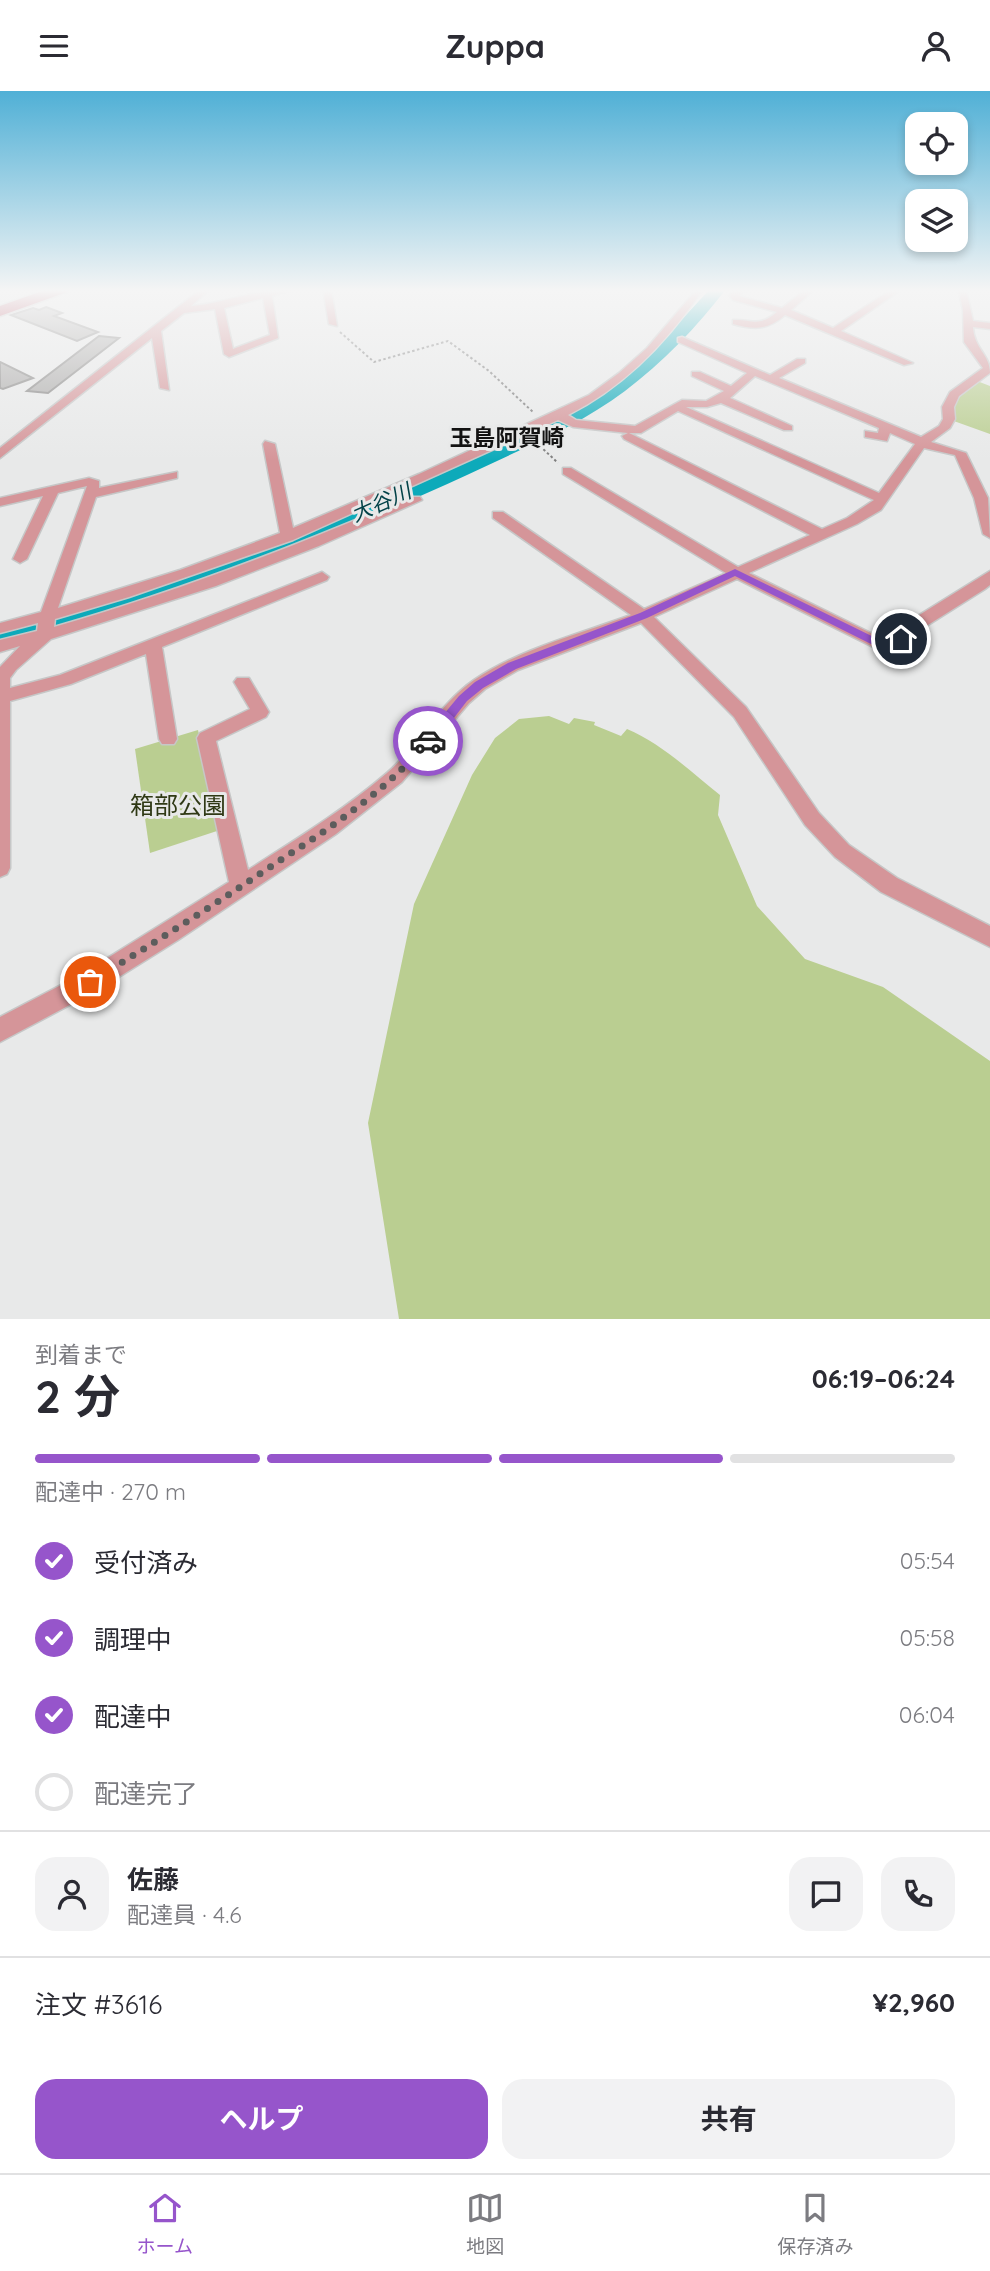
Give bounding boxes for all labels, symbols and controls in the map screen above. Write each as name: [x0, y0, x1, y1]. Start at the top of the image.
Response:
text: Zuppa: [445, 26, 545, 66]
icon: menu: [35, 27, 73, 65]
icon: person: [917, 27, 955, 65]
map controls: [905, 112, 968, 252]
button: locate: [905, 112, 968, 175]
button: layers: [905, 189, 968, 252]
district label: 玉島阿賀崎: [450, 423, 565, 452]
water label: 大谷川: [347, 477, 416, 527]
pin: [871, 609, 931, 669]
icon: home: [882, 620, 920, 658]
courier: [393, 706, 463, 776]
icon: car: [409, 722, 447, 760]
park label: 箱部公園: [130, 790, 226, 820]
pin: [60, 952, 120, 1012]
icon: bag: [71, 963, 109, 1001]
text: 到着まで: [35, 1340, 127, 1369]
text: 06:19–06:24: [812, 1362, 955, 1395]
text: 2 分: [35, 1367, 120, 1425]
text: 配達中 · 270 m: [35, 1477, 186, 1506]
icon: check: [35, 1542, 73, 1580]
text: 受付済み: [94, 1546, 198, 1579]
text: 05:54: [900, 1546, 955, 1575]
icon: check: [35, 1619, 73, 1657]
text: 調理中: [94, 1623, 172, 1656]
text: 05:58: [900, 1623, 955, 1652]
icon: check: [35, 1696, 73, 1734]
text: 配達中: [94, 1700, 172, 1733]
text: 06:04: [899, 1700, 955, 1729]
text: 配達完了: [94, 1777, 198, 1810]
button: person: [35, 1857, 109, 1931]
button: chat: [789, 1857, 863, 1931]
button: phone: [881, 1857, 955, 1931]
text: 佐藤: [127, 1863, 179, 1896]
text: 配達員 · 4.6: [127, 1900, 242, 1929]
text: ¥2,960: [872, 1986, 955, 2019]
text: 注文 #3616: [35, 1988, 162, 2021]
button: ヘルプ: [35, 2079, 488, 2159]
button: 共有: [502, 2079, 955, 2159]
tab: ホーム: [137, 2189, 193, 2258]
tab: 地図: [466, 2189, 504, 2258]
tab: 保存済み: [777, 2189, 853, 2258]

